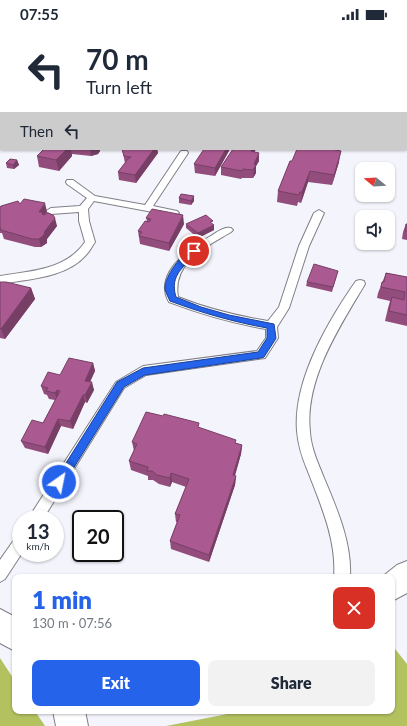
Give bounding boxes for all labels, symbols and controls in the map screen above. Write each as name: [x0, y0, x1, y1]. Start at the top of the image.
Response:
text: 07:55: [20, 5, 59, 23]
text: 70 m: [86, 42, 149, 76]
icon: left: [20, 44, 72, 96]
text: Turn left: [86, 76, 152, 98]
icon: left: [61, 120, 83, 142]
text: Then: [20, 122, 53, 140]
north arrow: [355, 162, 395, 202]
map controls: [355, 162, 395, 250]
button: sound: [355, 210, 395, 250]
pin: [177, 234, 211, 268]
icon: arrive: [183, 240, 205, 262]
position arrow: [38, 461, 80, 503]
speed limit sign: 20: [72, 510, 124, 562]
text: 13: [26, 519, 50, 543]
text: km/h: [26, 540, 50, 552]
text: 1 min: [32, 585, 92, 614]
button: close: [333, 587, 375, 629]
text: 130 m · 07:56: [32, 615, 112, 631]
button: Exit: [32, 660, 200, 706]
button: Share: [208, 660, 375, 706]

